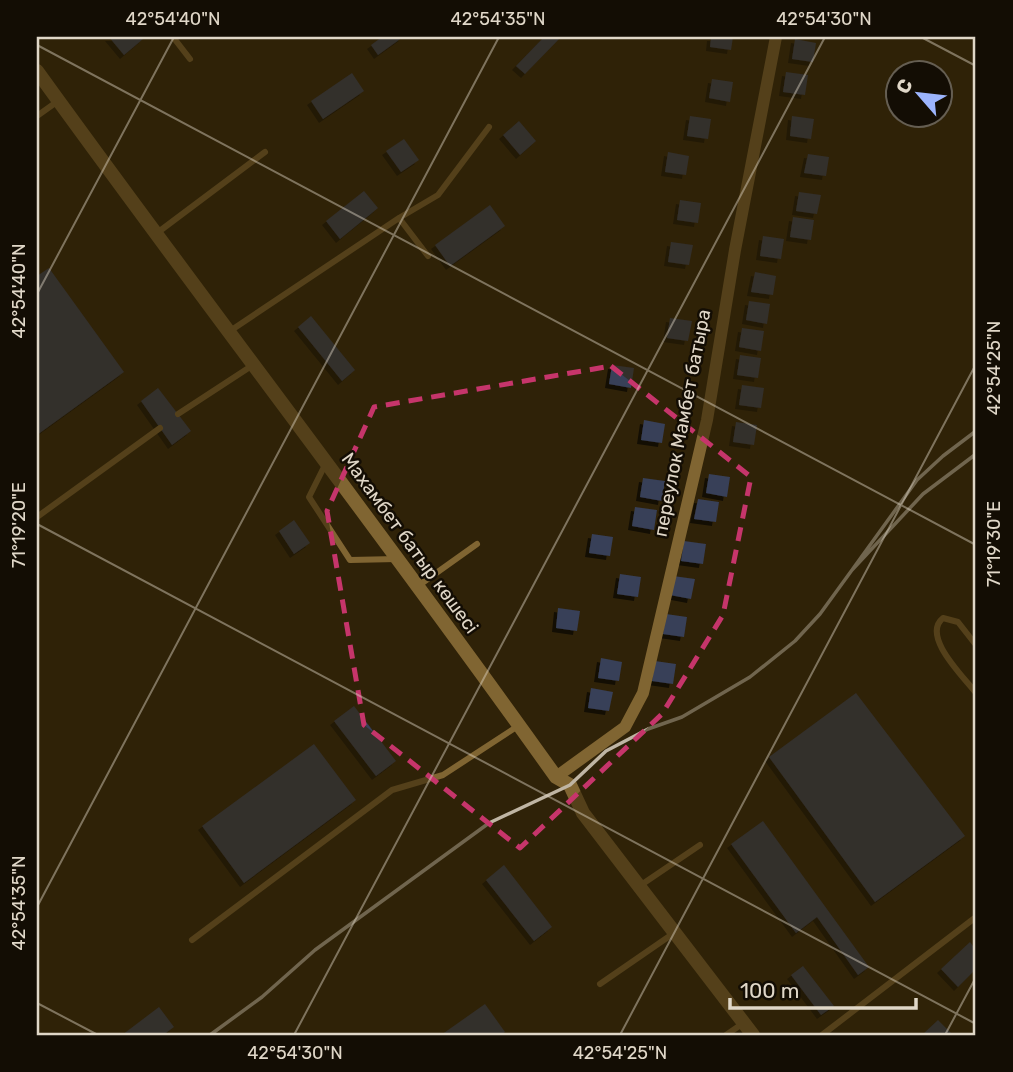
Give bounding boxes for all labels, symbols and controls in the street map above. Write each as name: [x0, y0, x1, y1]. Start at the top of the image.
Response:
text: 42°54'40"N: [125, 8, 221, 30]
text: 42°54'35"N: [451, 8, 545, 30]
text: 42°54'30"N: [776, 8, 872, 30]
north arrow: [884, 60, 954, 130]
text: С: [891, 75, 918, 98]
text: 42°54'40"N: [8, 243, 30, 339]
street label: переулок Мамбет батыра: [649, 307, 715, 539]
text: 42°54'25"N: [983, 321, 1005, 415]
street label: Махамбет батыр көшесі: [337, 448, 483, 638]
text: 71°19'20"E: [8, 482, 30, 568]
text: 71°19'30"E: [983, 501, 1005, 587]
text: 42°54'35"N: [8, 856, 30, 950]
scale bar: [730, 967, 915, 1011]
text: 100 m: [740, 978, 799, 1003]
text: 42°54'30"N: [247, 1042, 343, 1064]
text: 42°54'25"N: [573, 1042, 667, 1064]

